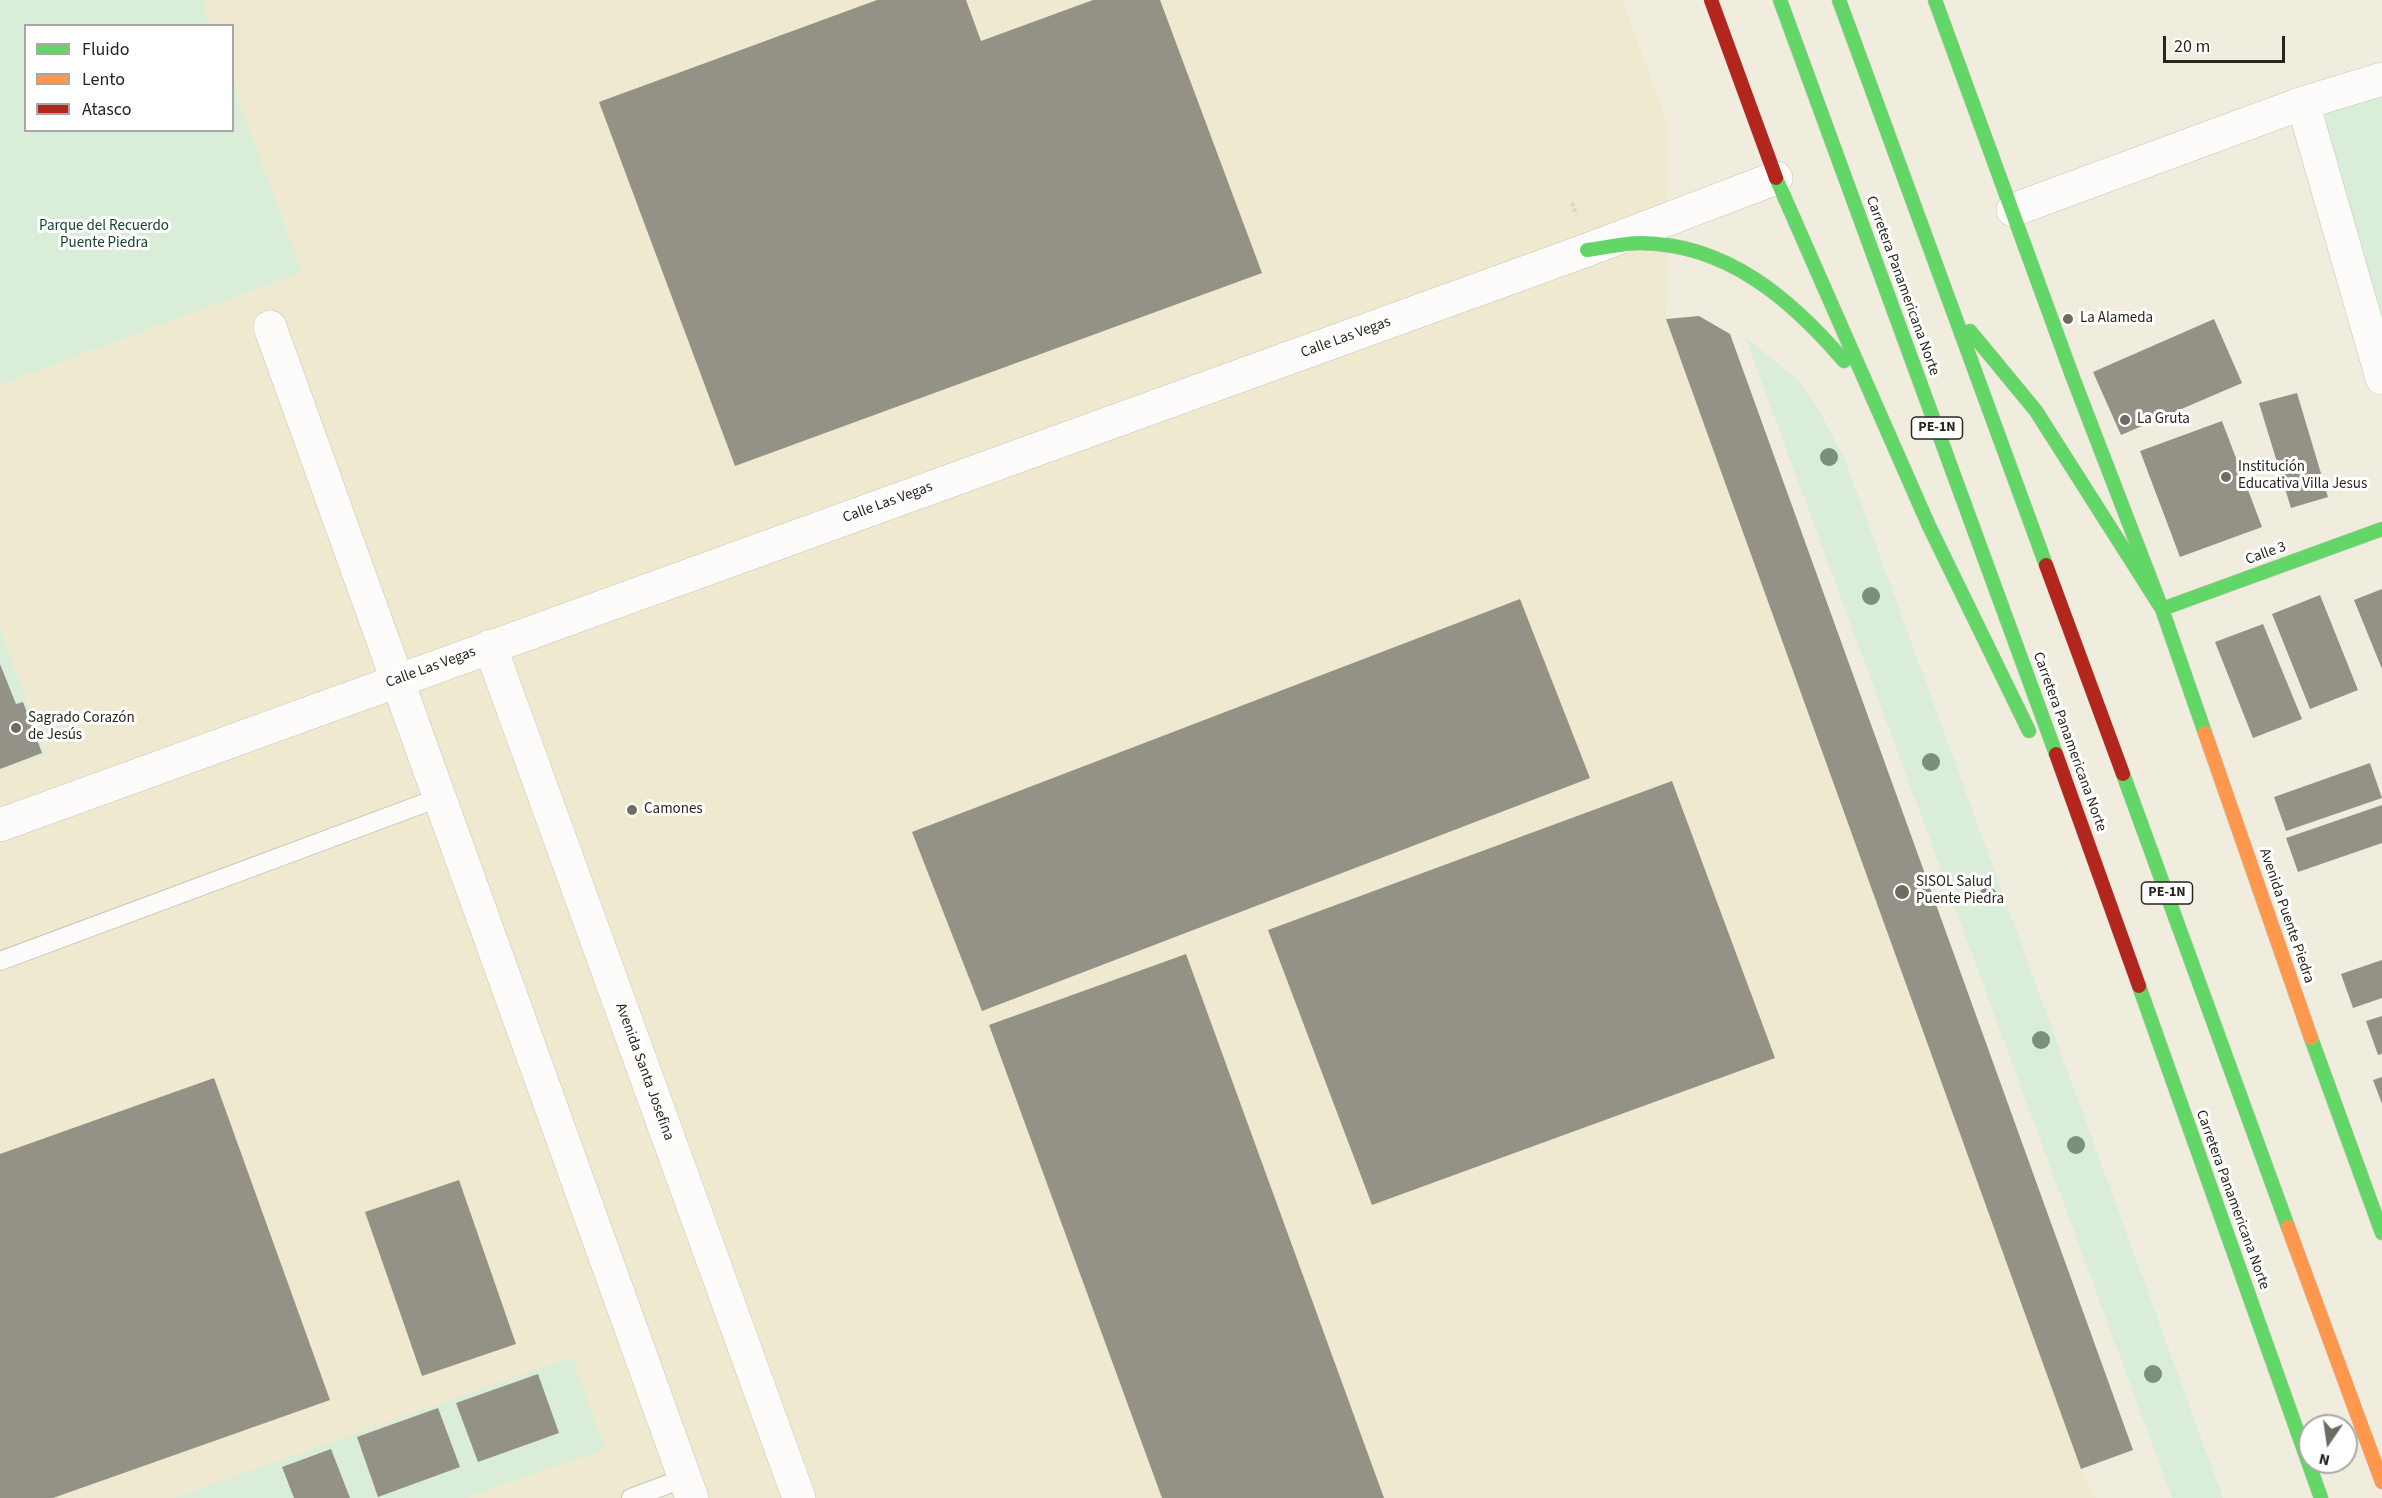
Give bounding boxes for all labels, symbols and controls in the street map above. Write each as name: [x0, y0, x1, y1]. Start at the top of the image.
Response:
legend: [24, 24, 234, 132]
scale bar: [2166, 24, 2288, 62]
text: 20 m: [2174, 34, 2210, 59]
text: Fluido: [82, 37, 129, 62]
text: Lento: [82, 67, 125, 92]
text: Atasco: [82, 97, 131, 122]
street label: Carretera Panamericana Norte: [1861, 194, 1943, 378]
park label: Parque del Recuerdo Puente Piedra: [39, 218, 169, 253]
place label: La Alameda: [2080, 310, 2153, 328]
marker: La Alameda: [2061, 312, 2075, 326]
street label: Calle Las Vegas: [1299, 313, 1393, 363]
place label: La Gruta: [2137, 411, 2190, 429]
marker: La Gruta: [2118, 413, 2132, 427]
road number: PE-1N: [1912, 417, 1962, 439]
place label: Institución Educativa Villa Jesus: [2238, 459, 2367, 494]
marker: Institución Educativa Villa Jesus: [2219, 470, 2233, 484]
street label: Calle Las Vegas: [841, 478, 935, 528]
street label: Calle 3: [2243, 538, 2289, 570]
street label: Calle Las Vegas: [384, 643, 478, 693]
street label: Carretera Panamericana Norte: [2028, 650, 2110, 834]
place label: Sagrado Corazón de Jesús: [28, 710, 135, 745]
marker: Sagrado Corazón de Jesús: [9, 721, 23, 735]
place label: Camones: [644, 801, 703, 819]
marker: Camones: [625, 803, 639, 817]
street label: Avenida Puente Piedra: [2255, 846, 2317, 986]
place label: SISOL Salud Puente Piedra: [1916, 874, 2004, 909]
road number: PE-1N: [2142, 882, 2192, 904]
marker: SISOL Salud Puente Piedra: [1893, 883, 1911, 901]
street label: Avenida Santa Josefina: [611, 1001, 677, 1143]
street label: Carretera Panamericana Norte: [2191, 1108, 2273, 1292]
north arrow: [2298, 1414, 2358, 1474]
text: N: [2317, 1448, 2332, 1472]

